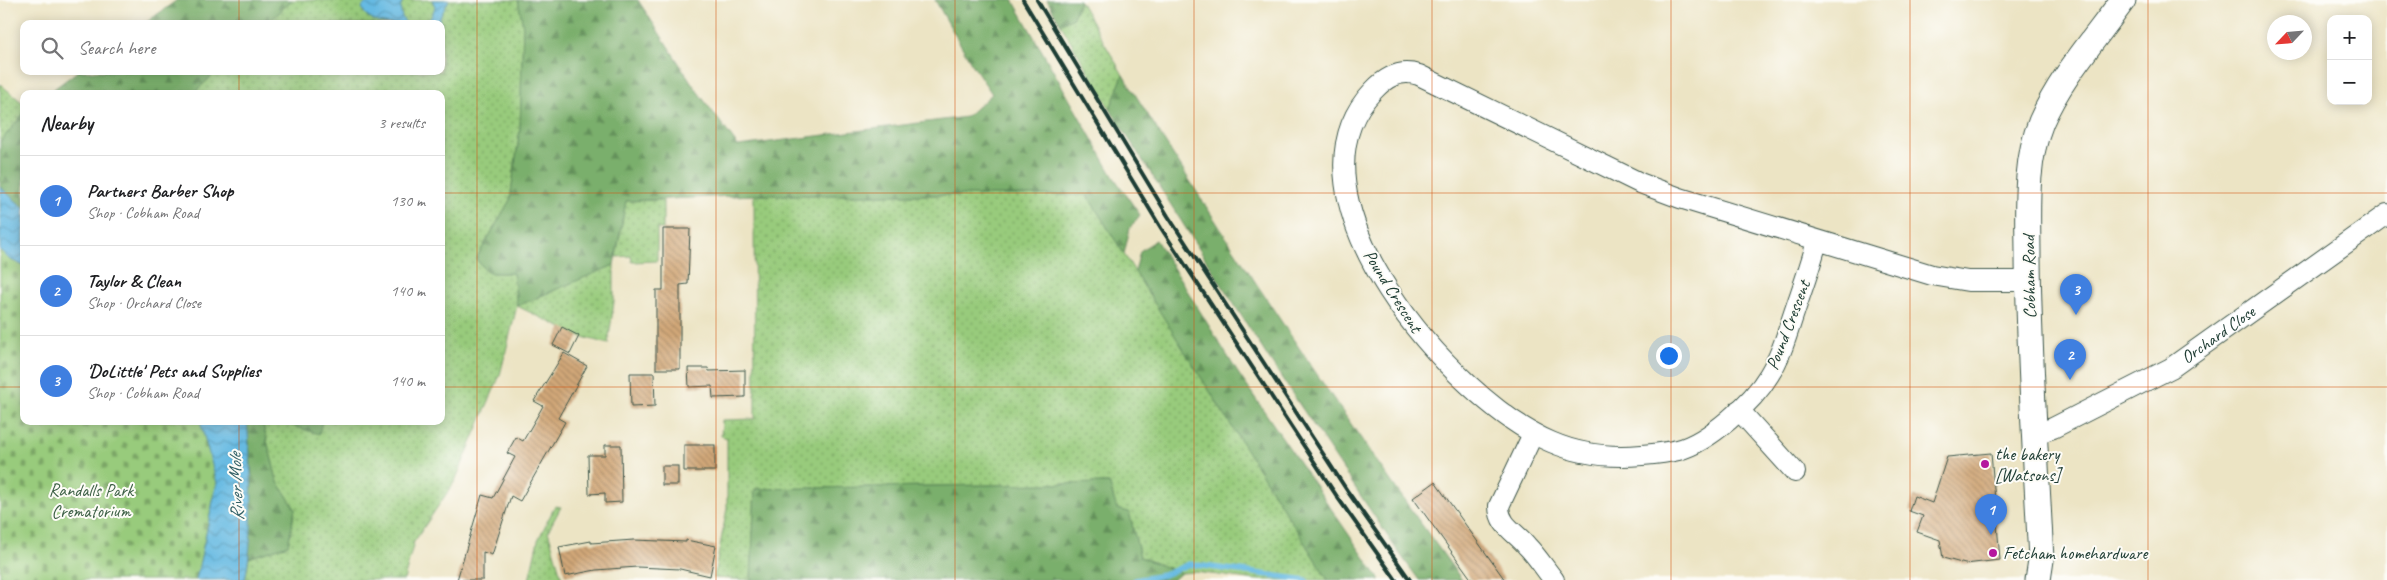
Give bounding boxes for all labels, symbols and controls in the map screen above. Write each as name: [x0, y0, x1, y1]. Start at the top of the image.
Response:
north arrow: [2267, 15, 2312, 60]
map controls: [2327, 15, 2372, 105]
button: +: [2327, 15, 2372, 60]
search box: [20, 20, 445, 75]
icon: search: [38, 34, 66, 62]
text: Search here: [78, 36, 155, 60]
button: −: [2327, 60, 2372, 105]
text: Nearby: [40, 110, 93, 136]
text: 3 results: [378, 113, 425, 133]
text: Partners Barber Shop: [87, 179, 233, 203]
text: 1: [52, 191, 60, 211]
text: 130 m: [391, 191, 425, 211]
text: Shop · Cobham Road: [87, 203, 199, 223]
street label: Cobham Road: [2017, 232, 2041, 319]
street label: Pound Crescent: [1359, 245, 1428, 338]
text: Taylor & Clean: [87, 269, 181, 293]
pin: 3: [2060, 274, 2092, 315]
street label: Pound Crescent: [1761, 275, 1816, 373]
text: 2: [52, 281, 60, 301]
text: 140 m: [391, 281, 425, 301]
text: Shop · Orchard Close: [87, 293, 201, 313]
street label: Orchard Close: [2177, 300, 2260, 368]
pin: 2: [2054, 339, 2086, 380]
your location: [1656, 343, 1682, 369]
text: 'DoLittle' Pets and Supplies: [87, 359, 260, 383]
text: 3: [52, 371, 60, 391]
text: 140 m: [391, 371, 425, 391]
text: Shop · Cobham Road: [87, 383, 199, 403]
place label: the bakery [Watsons]: [1995, 443, 2063, 486]
water label: River Mole: [223, 450, 249, 521]
marker: the bakery [Watsons]: [1979, 458, 1991, 470]
park label: Randalls Park Crematorium: [49, 479, 135, 522]
pin: 1: [1975, 494, 2007, 535]
place label: Fetcham homehardware: [2003, 542, 2149, 564]
marker: Fetcham homehardware: [1987, 547, 1999, 559]

